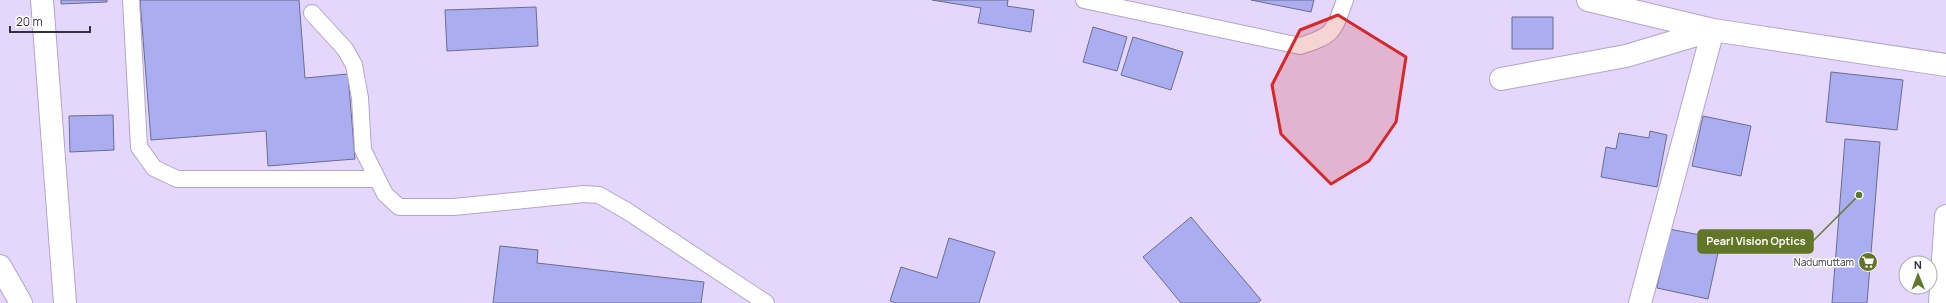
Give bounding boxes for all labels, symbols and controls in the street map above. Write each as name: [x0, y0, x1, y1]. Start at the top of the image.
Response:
scale bar: [10, 8, 90, 34]
text: 20 m: [16, 13, 43, 30]
callout: Pearl Vision Optics: [1698, 230, 1813, 253]
text: Pearl Vision Optics: [1706, 233, 1806, 248]
supermarket icon: Nadumuttam: [1857, 251, 1879, 273]
place label: Nadumuttam: [1794, 255, 1854, 269]
north arrow: [1898, 255, 1938, 295]
text: N: [1914, 257, 1922, 272]

